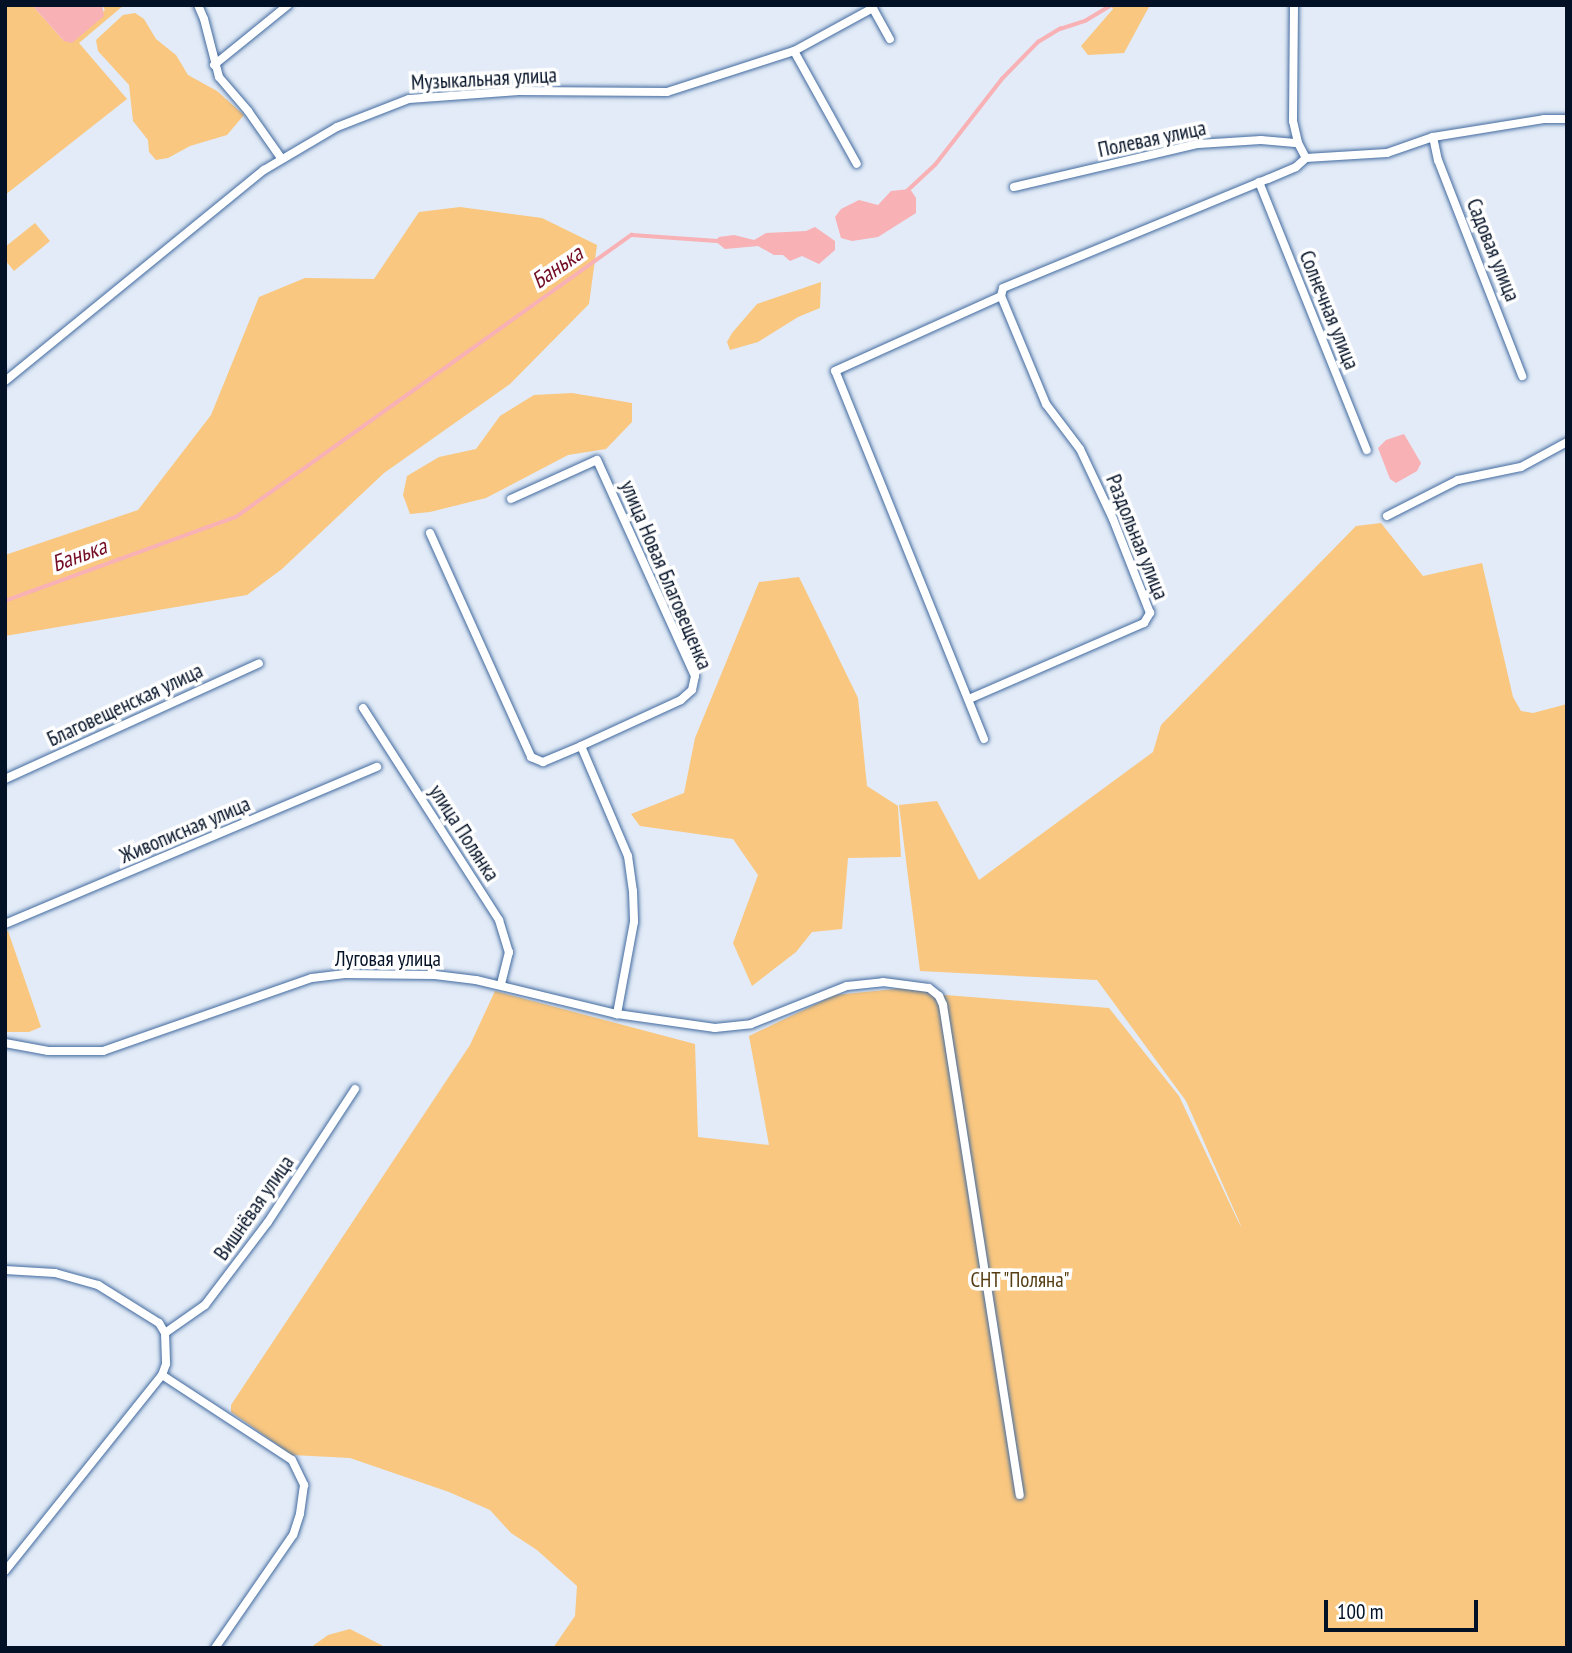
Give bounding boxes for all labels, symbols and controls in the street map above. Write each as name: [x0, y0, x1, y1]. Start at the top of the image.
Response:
street label: Музыкальная улица: [410, 63, 558, 95]
street label: Полевая улица: [1096, 115, 1208, 163]
street label: Садовая улица: [1461, 195, 1525, 305]
water label: Банька: [526, 240, 588, 294]
street label: Солнечная улица: [1294, 247, 1364, 373]
street label: Раздольная улица: [1100, 471, 1174, 603]
street label: улица Новая Благовещенка: [615, 477, 717, 673]
water label: Банька: [48, 532, 110, 578]
street label: Благовещенская улица: [43, 658, 207, 752]
street label: улица Полянка: [423, 780, 505, 886]
street label: Живописная улица: [116, 791, 254, 869]
street label: Луговая улица: [335, 946, 441, 972]
street label: Вишнёвая улица: [209, 1151, 299, 1265]
park label: СНТ "Поляна": [969, 1267, 1071, 1293]
scale bar: [1327, 1586, 1481, 1630]
text: 100 m: [1337, 1598, 1383, 1625]

